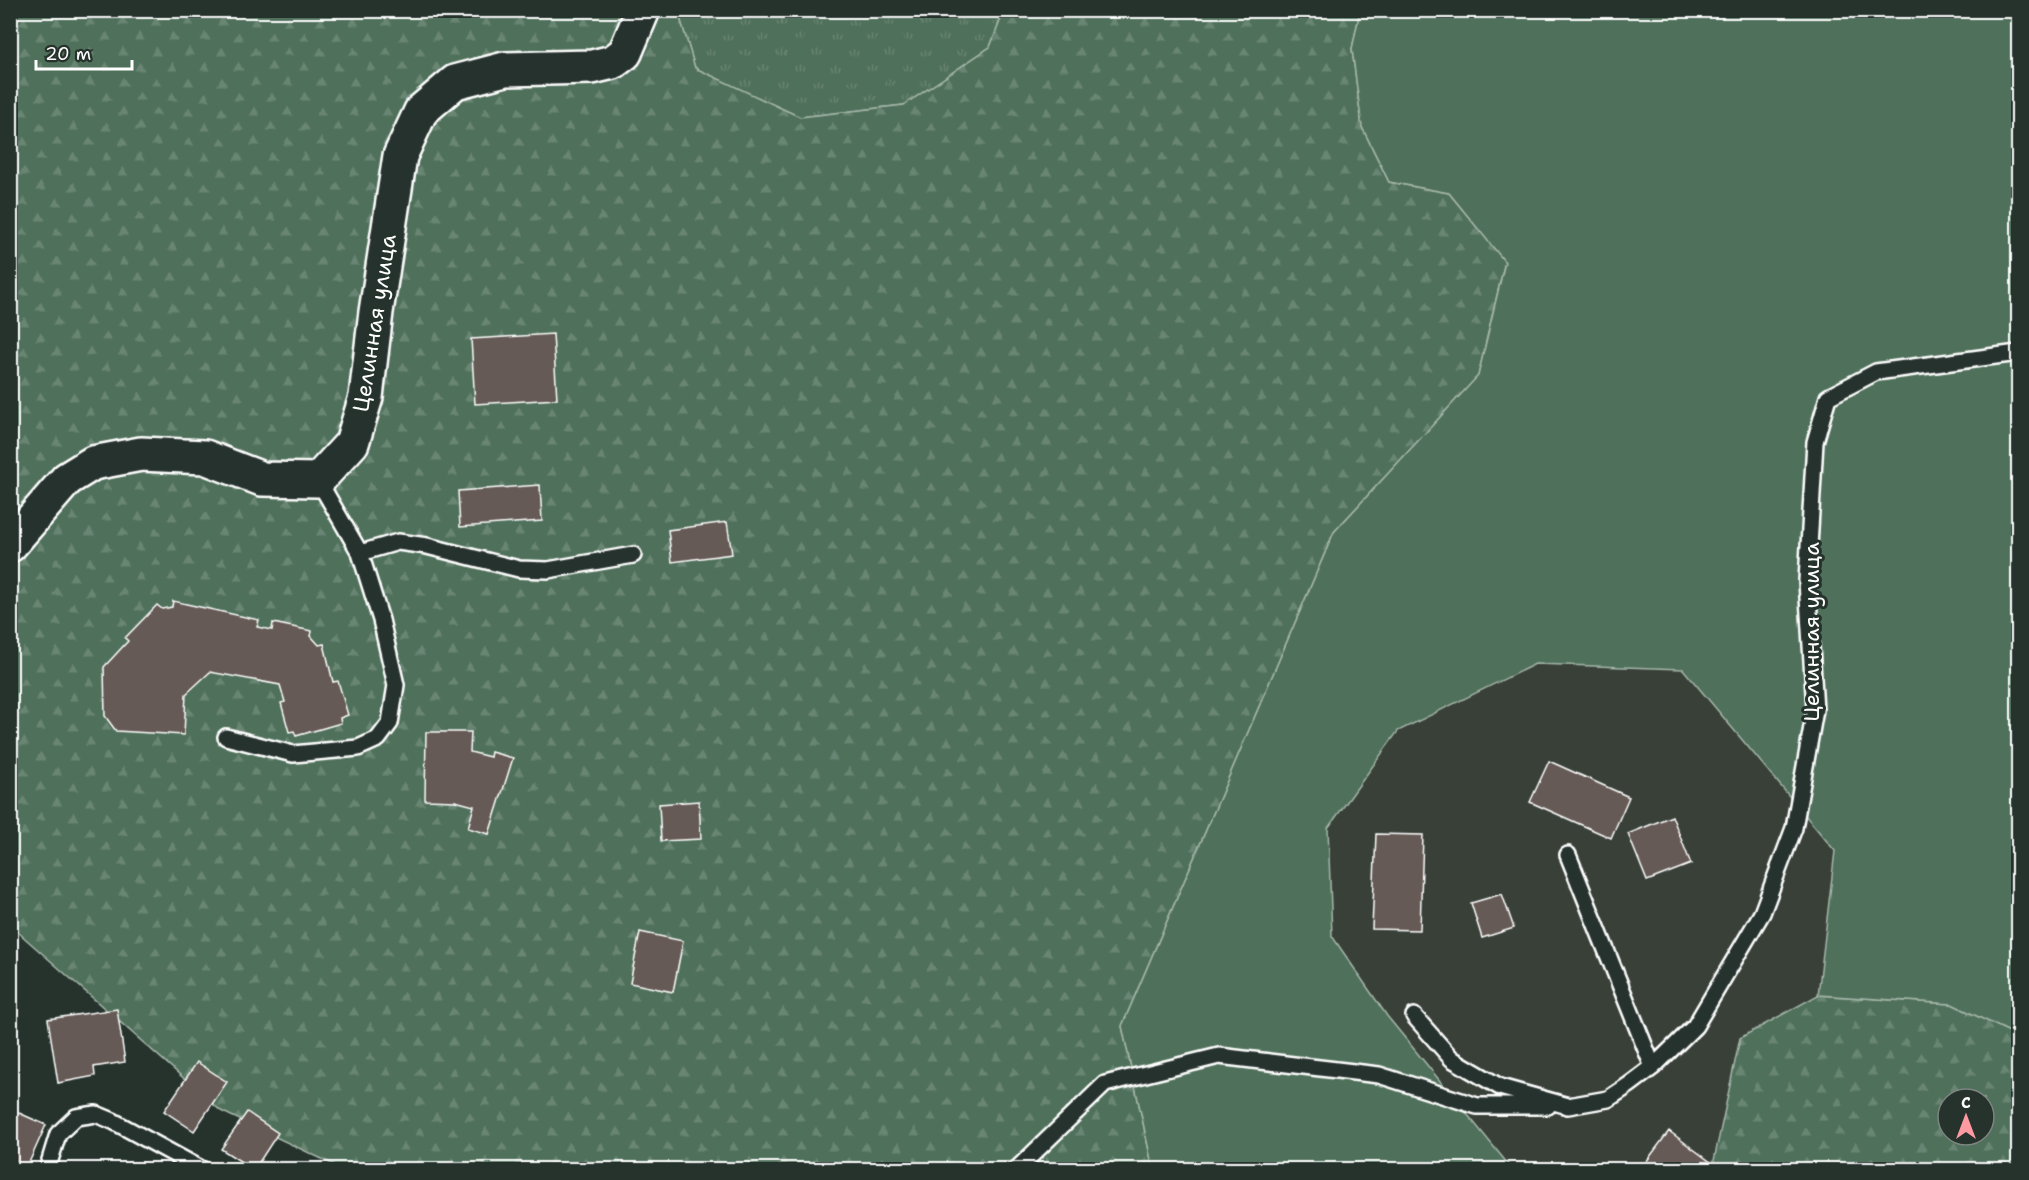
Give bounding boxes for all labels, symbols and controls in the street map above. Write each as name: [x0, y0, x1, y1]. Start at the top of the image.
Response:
scale bar: [36, 33, 132, 71]
text: 20 m: [45, 42, 91, 66]
street label: Целинная улица: [346, 232, 403, 414]
street label: Целинная улица: [1797, 542, 1826, 722]
north arrow: [1936, 1087, 1996, 1147]
text: С: [1961, 1092, 1971, 1113]

